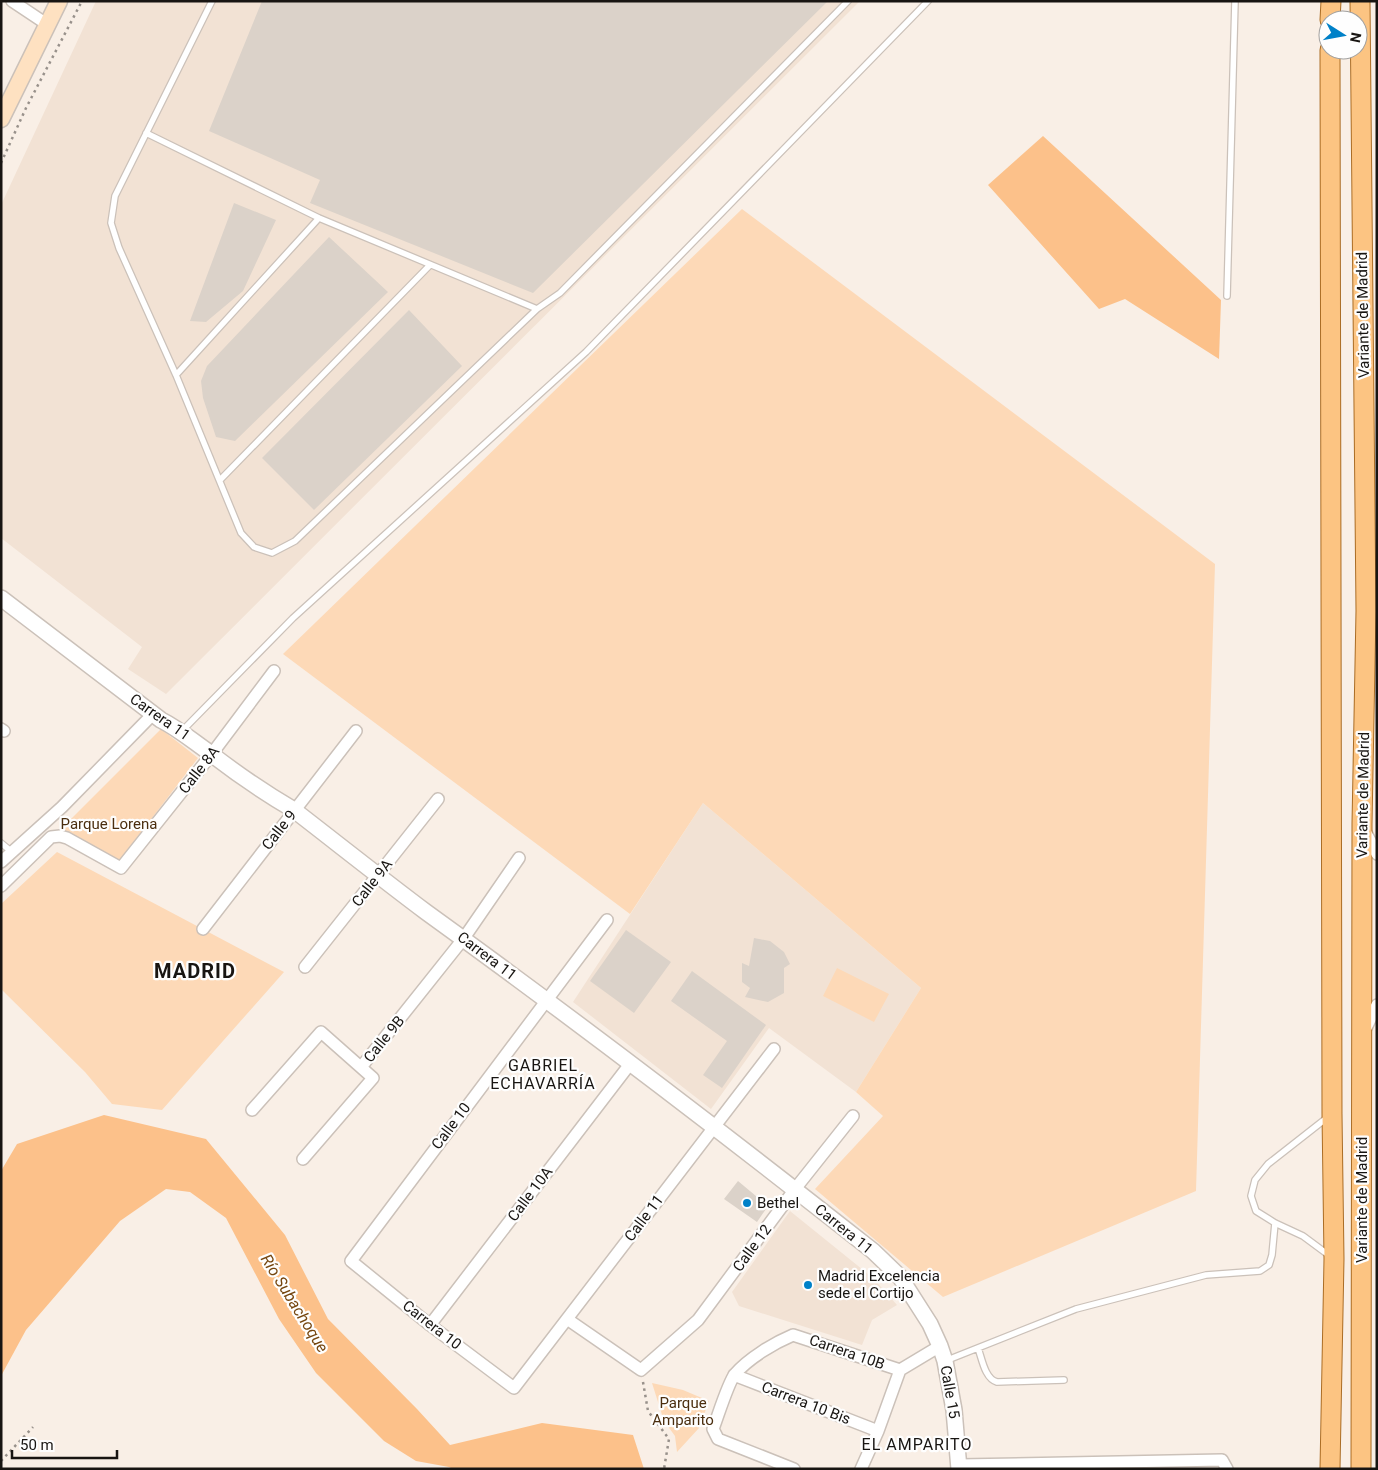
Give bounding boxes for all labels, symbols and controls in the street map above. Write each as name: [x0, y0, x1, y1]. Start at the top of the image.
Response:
north arrow: [1318, 10, 1368, 60]
text: N: [1347, 31, 1365, 44]
street label: Variante de Madrid: [1353, 252, 1373, 378]
street label: Carrera 11: [126, 690, 194, 744]
street label: Variante de Madrid: [1353, 732, 1373, 858]
street label: Calle 8A: [175, 743, 223, 797]
street label: Calle 9: [258, 807, 300, 853]
park label: Parque Lorena: [61, 815, 157, 833]
street label: Calle 9A: [348, 856, 396, 910]
street label: Carrera 11: [454, 928, 520, 984]
district label: MADRID: [154, 959, 236, 983]
street label: Calle 9B: [360, 1012, 408, 1066]
district label: GABRIEL ECHAVARRÍA: [490, 1056, 596, 1093]
street label: Calle 10: [428, 1099, 474, 1153]
street label: Variante de Madrid: [1353, 1137, 1371, 1263]
street label: Calle 10A: [504, 1163, 556, 1225]
street label: Calle 11: [621, 1191, 667, 1245]
place label: Bethel: [757, 1194, 799, 1212]
marker: Bethel: [741, 1197, 753, 1209]
street label: Carrera 11: [811, 1200, 877, 1258]
street label: Calle 12: [729, 1221, 775, 1275]
water label: Río Subachoque: [257, 1251, 332, 1356]
place label: Madrid Excelencia sede el Cortijo: [818, 1267, 940, 1302]
marker: Madrid Excelencia sede el Cortijo: [802, 1279, 814, 1291]
street label: Carrera 10: [399, 1297, 465, 1353]
street label: Carrera 10B: [807, 1331, 887, 1373]
street label: Calle 15: [936, 1364, 964, 1420]
street label: Carrera 10 Bis: [759, 1378, 853, 1428]
park label: Parque Amparito: [652, 1394, 714, 1429]
scale bar: [12, 1428, 118, 1460]
district label: EL AMPARITO: [862, 1435, 972, 1454]
text: 50 m: [20, 1436, 54, 1454]

